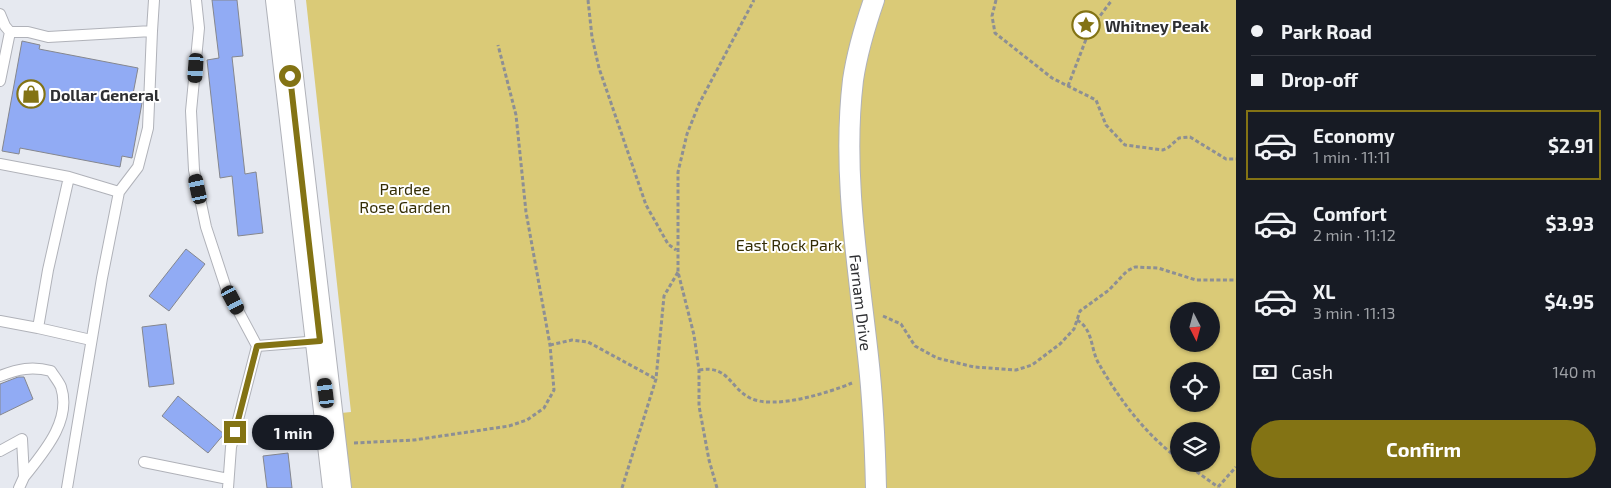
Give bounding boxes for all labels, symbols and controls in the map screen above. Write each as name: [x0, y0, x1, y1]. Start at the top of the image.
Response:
place icon: Whitney Peak: [1071, 10, 1101, 40]
place label: Whitney Peak: [1105, 16, 1209, 36]
text: Park Road: [1281, 20, 1372, 43]
car: [187, 53, 204, 83]
route start: [279, 65, 301, 87]
text: Drop-off: [1281, 68, 1358, 91]
shop icon: Dollar General: [16, 79, 46, 109]
place label: Dollar General: [50, 85, 160, 104]
icon: car: [1253, 123, 1298, 168]
text: Economy: [1313, 124, 1395, 147]
text: $2.91: [1548, 134, 1594, 157]
text: 1 min · 11:11: [1313, 147, 1390, 166]
car: [187, 173, 208, 205]
park label: Pardee Rose Garden: [359, 179, 451, 216]
icon: car: [1253, 201, 1298, 246]
text: Comfort: [1313, 202, 1387, 225]
text: $3.93: [1546, 212, 1594, 235]
text: 2 min · 11:12: [1313, 225, 1396, 244]
park label: East Rock Park: [736, 235, 842, 254]
street label: Farnam Drive: [847, 253, 877, 352]
icon: car: [1253, 279, 1298, 324]
text: XL: [1313, 280, 1335, 303]
car: [219, 283, 246, 317]
text: $4.95: [1545, 290, 1594, 313]
north arrow: [1170, 302, 1220, 352]
map controls: [1170, 302, 1220, 472]
text: 3 min · 11:13: [1313, 303, 1395, 322]
icon: cash: [1251, 358, 1279, 386]
text: Cash: [1291, 360, 1333, 383]
button: locate: [1170, 362, 1220, 412]
text: 140 m: [1553, 362, 1596, 381]
car: [316, 377, 335, 409]
callout: 1 min: [252, 414, 335, 450]
button: Confirm: [1251, 420, 1596, 478]
route end: [224, 421, 246, 443]
button: layers: [1170, 422, 1220, 472]
text: 1 min: [274, 423, 312, 442]

